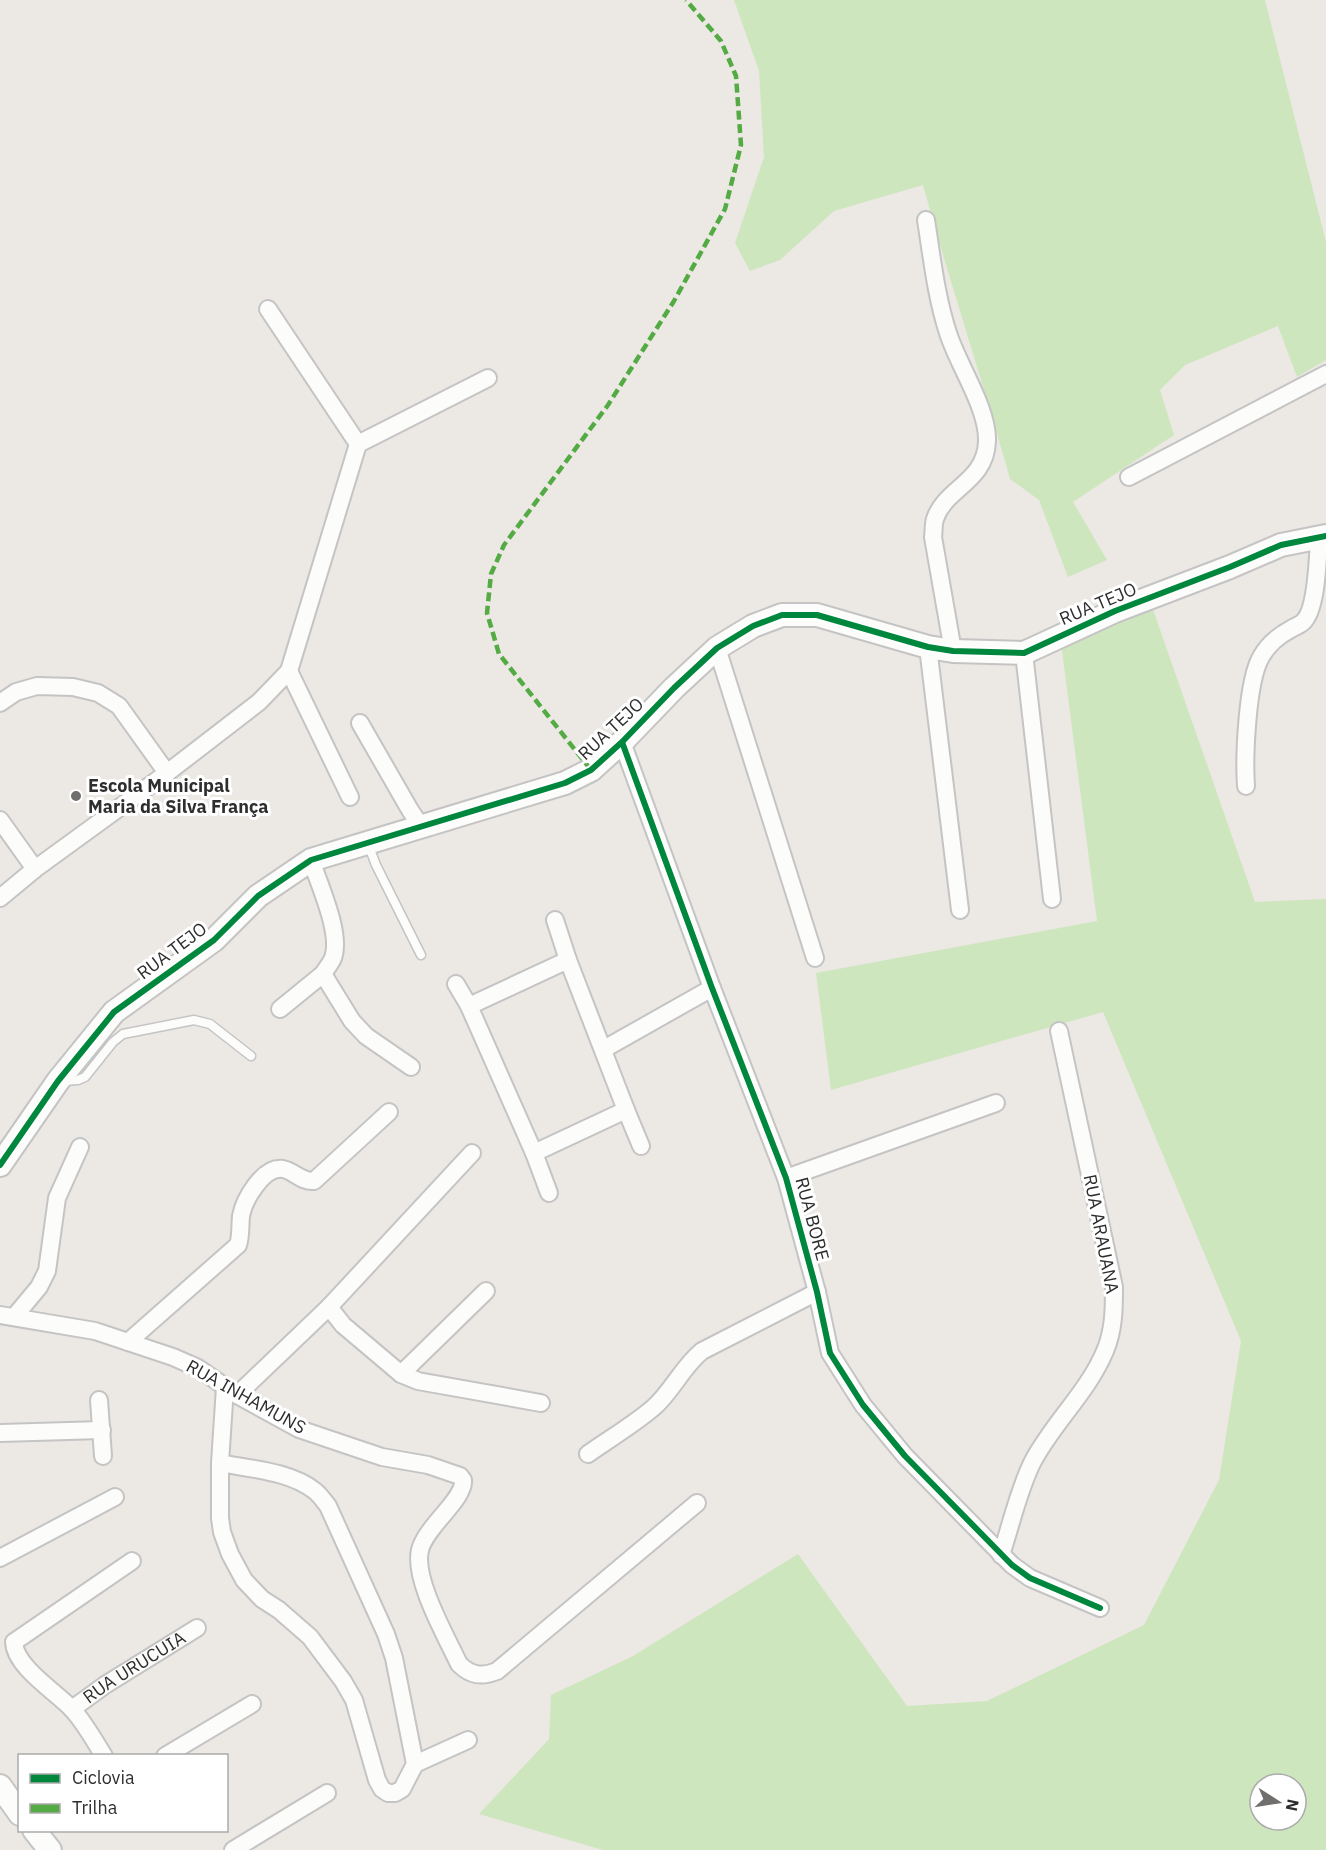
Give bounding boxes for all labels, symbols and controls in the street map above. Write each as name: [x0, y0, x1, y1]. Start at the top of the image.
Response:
street label: RUA TEJO: [1056, 577, 1140, 630]
street label: RUA TEJO: [573, 692, 648, 765]
place label: Escola Municipal Maria da Silva França: [88, 774, 269, 818]
marker: Escola Municipal Maria da Silva França: [69, 789, 83, 803]
street label: RUA TEJO: [132, 917, 211, 984]
street label: RUA ARAUANA: [1079, 1172, 1124, 1296]
street label: RUA BORE: [790, 1175, 835, 1263]
street label: RUA INHAMUNS: [182, 1354, 310, 1439]
street label: RUA URUCUIA: [78, 1626, 190, 1708]
legend: [18, 1754, 228, 1832]
text: Ciclovia: [72, 1766, 135, 1789]
north arrow: [1248, 1772, 1308, 1832]
text: Trilha: [72, 1796, 118, 1819]
text: N: [1282, 1797, 1304, 1813]

